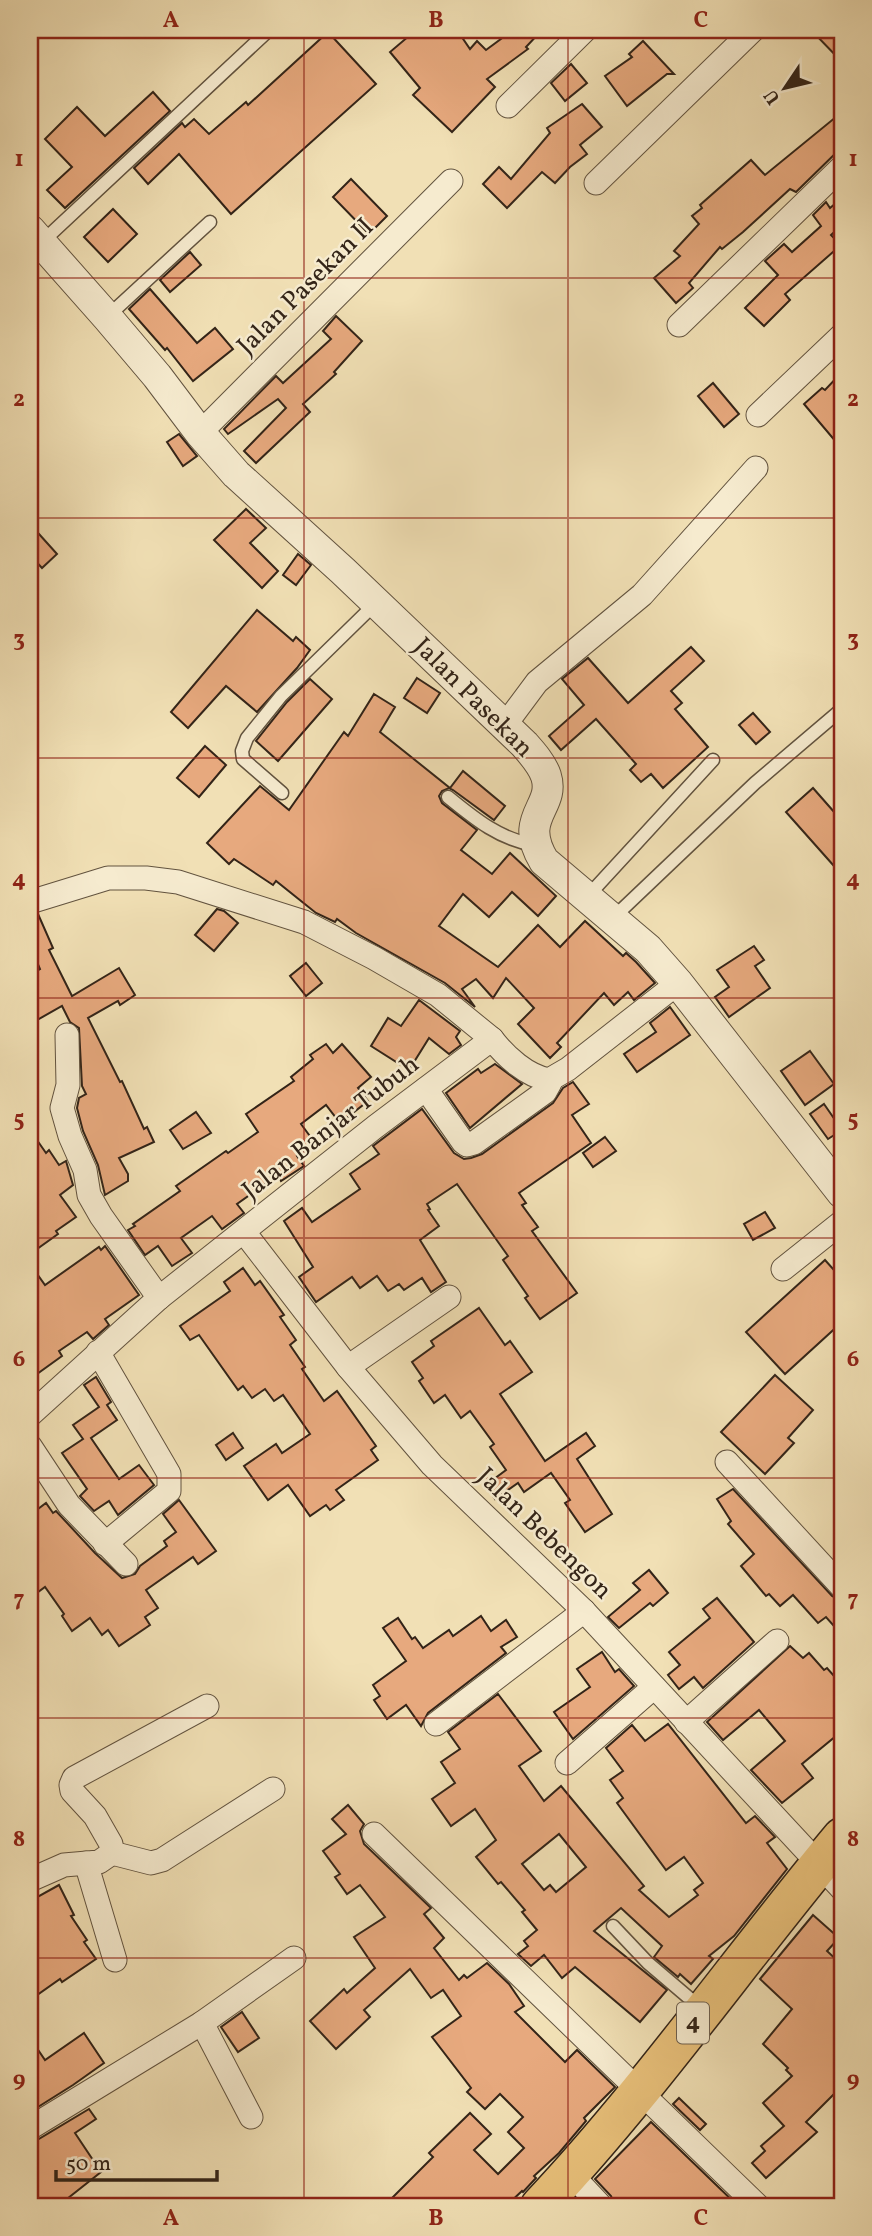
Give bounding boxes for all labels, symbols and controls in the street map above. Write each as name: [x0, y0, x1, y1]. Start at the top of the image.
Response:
text: A: [163, 5, 179, 37]
text: B: [428, 5, 444, 37]
text: C: [694, 5, 708, 37]
north arrow: [750, 52, 820, 122]
text: U: [758, 84, 787, 109]
text: 1: [14, 144, 24, 176]
text: 1: [848, 144, 858, 176]
street label: Jalan Pasekan II: [229, 210, 383, 364]
text: 2: [13, 384, 25, 416]
text: 2: [847, 384, 859, 416]
text: 3: [13, 624, 25, 656]
text: 3: [847, 624, 859, 656]
street label: Jalan Pasekan: [405, 630, 541, 766]
text: 4: [12, 864, 26, 896]
text: 4: [846, 864, 860, 896]
street label: Jalan Banjar Tubuh: [235, 1047, 427, 1209]
text: 5: [13, 1104, 25, 1136]
text: 5: [847, 1104, 859, 1136]
text: 6: [13, 1344, 25, 1376]
text: 6: [847, 1344, 859, 1376]
street label: Jalan Bebengon: [468, 1460, 620, 1608]
text: 7: [14, 1584, 25, 1616]
text: 7: [848, 1584, 859, 1616]
text: 8: [13, 1824, 25, 1856]
text: 8: [847, 1824, 859, 1856]
road number: 4: [677, 2002, 709, 2044]
text: 9: [13, 2064, 25, 2096]
text: 9: [847, 2064, 859, 2096]
scale bar: [56, 2138, 217, 2182]
text: 50 m: [66, 2150, 111, 2179]
text: A: [163, 2203, 179, 2235]
text: B: [428, 2203, 444, 2235]
text: C: [694, 2203, 708, 2235]

